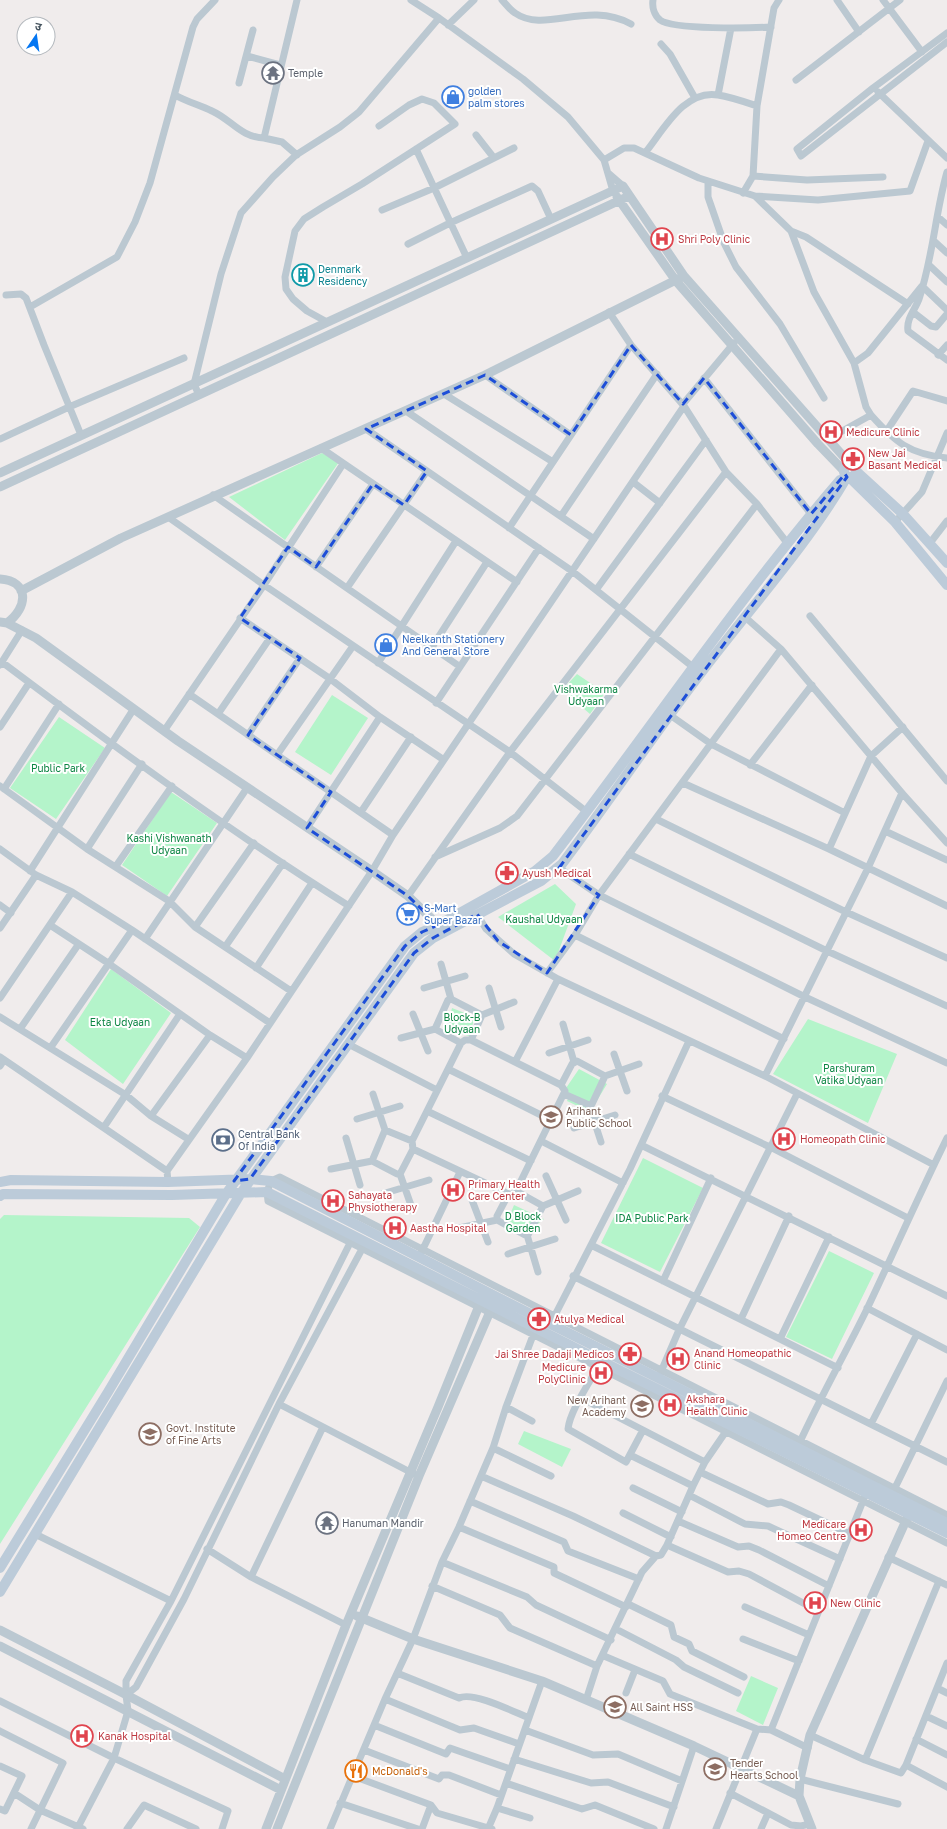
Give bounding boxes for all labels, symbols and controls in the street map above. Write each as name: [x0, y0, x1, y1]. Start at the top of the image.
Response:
north arrow: [16, 16, 56, 56]
text: उ: [34, 19, 44, 33]
temple icon: Temple: [260, 60, 286, 86]
place label: Temple: [288, 67, 323, 79]
shop icon: golden palm stores: [440, 84, 466, 110]
place label: golden palm stores: [468, 85, 525, 109]
hospital icon: Shri Poly Clinic: [649, 226, 675, 252]
place label: Shri Poly Clinic: [678, 233, 751, 245]
building icon: Denmark Residency: [290, 262, 316, 288]
place label: Denmark Residency: [318, 263, 368, 287]
hospital icon: Medicure Clinic: [818, 419, 844, 445]
place label: Medicure Clinic: [846, 426, 920, 438]
pharmacy icon: New Jai Basant Medical: [840, 446, 866, 472]
place label: New Jai Basant Medical: [868, 447, 941, 471]
shop icon: Neelkanth Stationery And General Store: [373, 632, 399, 658]
place label: Neelkanth Stationery And General Store: [402, 633, 505, 657]
park label: Vishwakarma Udyaan: [554, 683, 618, 707]
park label: Public Park: [31, 762, 85, 774]
park label: Kashi Vishwanath Udyaan: [126, 832, 212, 856]
pharmacy icon: Ayush Medical: [494, 860, 520, 886]
place label: Ayush Medical: [522, 867, 591, 879]
supermarket icon: S-Mart Super Bazar: [395, 901, 421, 927]
place label: S-Mart Super Bazar: [424, 902, 482, 926]
park label: Kaushal Udyaan: [505, 913, 583, 925]
park label: Block-B Udyaan: [444, 1011, 481, 1035]
park label: Ekta Udyaan: [90, 1016, 150, 1028]
park label: Parshuram Vatika Udyaan: [815, 1062, 883, 1086]
school or university icon: Arihant Public School: [538, 1104, 564, 1130]
place label: Arihant Public School: [566, 1105, 632, 1129]
hospital icon: Homeopath Clinic: [771, 1126, 797, 1152]
bank icon: Central Bank Of India: [210, 1127, 236, 1153]
place label: Central Bank Of India: [238, 1128, 300, 1152]
place label: Homeopath Clinic: [800, 1133, 886, 1145]
hospital icon: Primary Health Care Center: [440, 1177, 466, 1203]
place label: Primary Health Care Center: [468, 1178, 540, 1202]
hospital icon: Sahayata Physiotherapy: [320, 1188, 346, 1214]
place label: Sahayata Physiotherapy: [348, 1189, 417, 1213]
park label: D Block Garden: [505, 1210, 542, 1234]
park label: IDA Public Park: [615, 1212, 689, 1224]
hospital icon: Aastha Hospital: [382, 1215, 408, 1241]
place label: Aastha Hospital: [410, 1222, 487, 1234]
pharmacy icon: Atulya Medical: [526, 1306, 552, 1332]
place label: Atulya Medical: [554, 1313, 624, 1325]
pharmacy icon: Jai Shree Dadaji Medicos: [617, 1341, 643, 1367]
hospital icon: Anand Homeopathic Clinic: [665, 1346, 691, 1372]
place label: Anand Homeopathic Clinic: [694, 1347, 792, 1371]
place label: Jai Shree Dadaji Medicos: [495, 1348, 614, 1360]
hospital icon: Medicure PolyClinic: [588, 1360, 614, 1386]
place label: Medicure PolyClinic: [538, 1361, 587, 1385]
hospital icon: Akshara Health Clinic: [657, 1392, 683, 1418]
school or university icon: New Arihant Academy: [629, 1393, 655, 1419]
place label: Akshara Health Clinic: [686, 1393, 748, 1417]
place label: New Arihant Academy: [567, 1394, 626, 1418]
school or university icon: Govt. Institute of Fine Arts: [137, 1421, 163, 1447]
place label: Govt. Institute of Fine Arts: [166, 1422, 236, 1446]
temple icon: Hanuman Mandir: [314, 1510, 340, 1536]
place label: Hanuman Mandir: [342, 1517, 424, 1529]
hospital icon: Medicare Homeo Centre: [848, 1517, 874, 1543]
place label: Medicare Homeo Centre: [777, 1518, 846, 1542]
hospital icon: New Clinic: [802, 1590, 828, 1616]
place label: New Clinic: [830, 1597, 881, 1609]
school or university icon: All Saint HSS: [602, 1694, 628, 1720]
place label: All Saint HSS: [630, 1701, 693, 1713]
hospital icon: Kanak Hospital: [69, 1723, 95, 1749]
place label: Kanak Hospital: [98, 1730, 171, 1742]
school or university icon: Tender Hearts School: [702, 1756, 728, 1782]
place label: Tender Hearts School: [730, 1757, 798, 1781]
restaurant icon: McDonald's: [343, 1758, 369, 1784]
place label: McDonald's: [372, 1765, 428, 1777]

